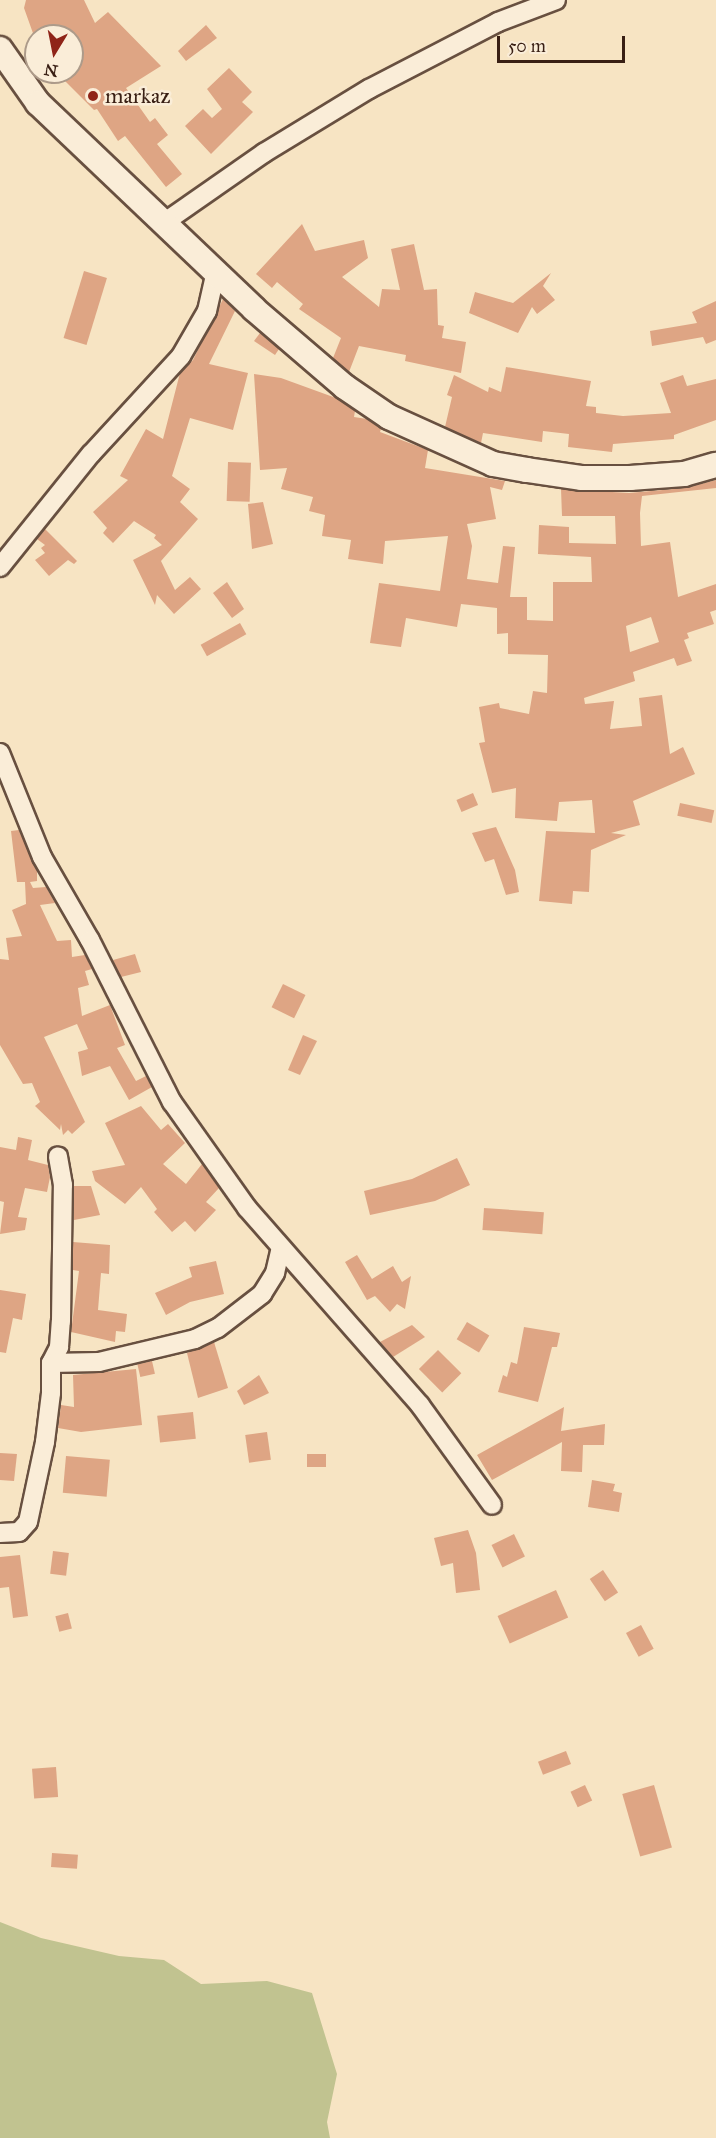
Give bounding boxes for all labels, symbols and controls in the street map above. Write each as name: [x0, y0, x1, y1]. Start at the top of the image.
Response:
north arrow: [24, 24, 84, 84]
scale bar: [500, 24, 628, 62]
text: 50 m: [508, 35, 546, 57]
text: N: [43, 60, 59, 81]
place label: markaz: [105, 83, 171, 109]
marker: markaz: [86, 89, 100, 103]

